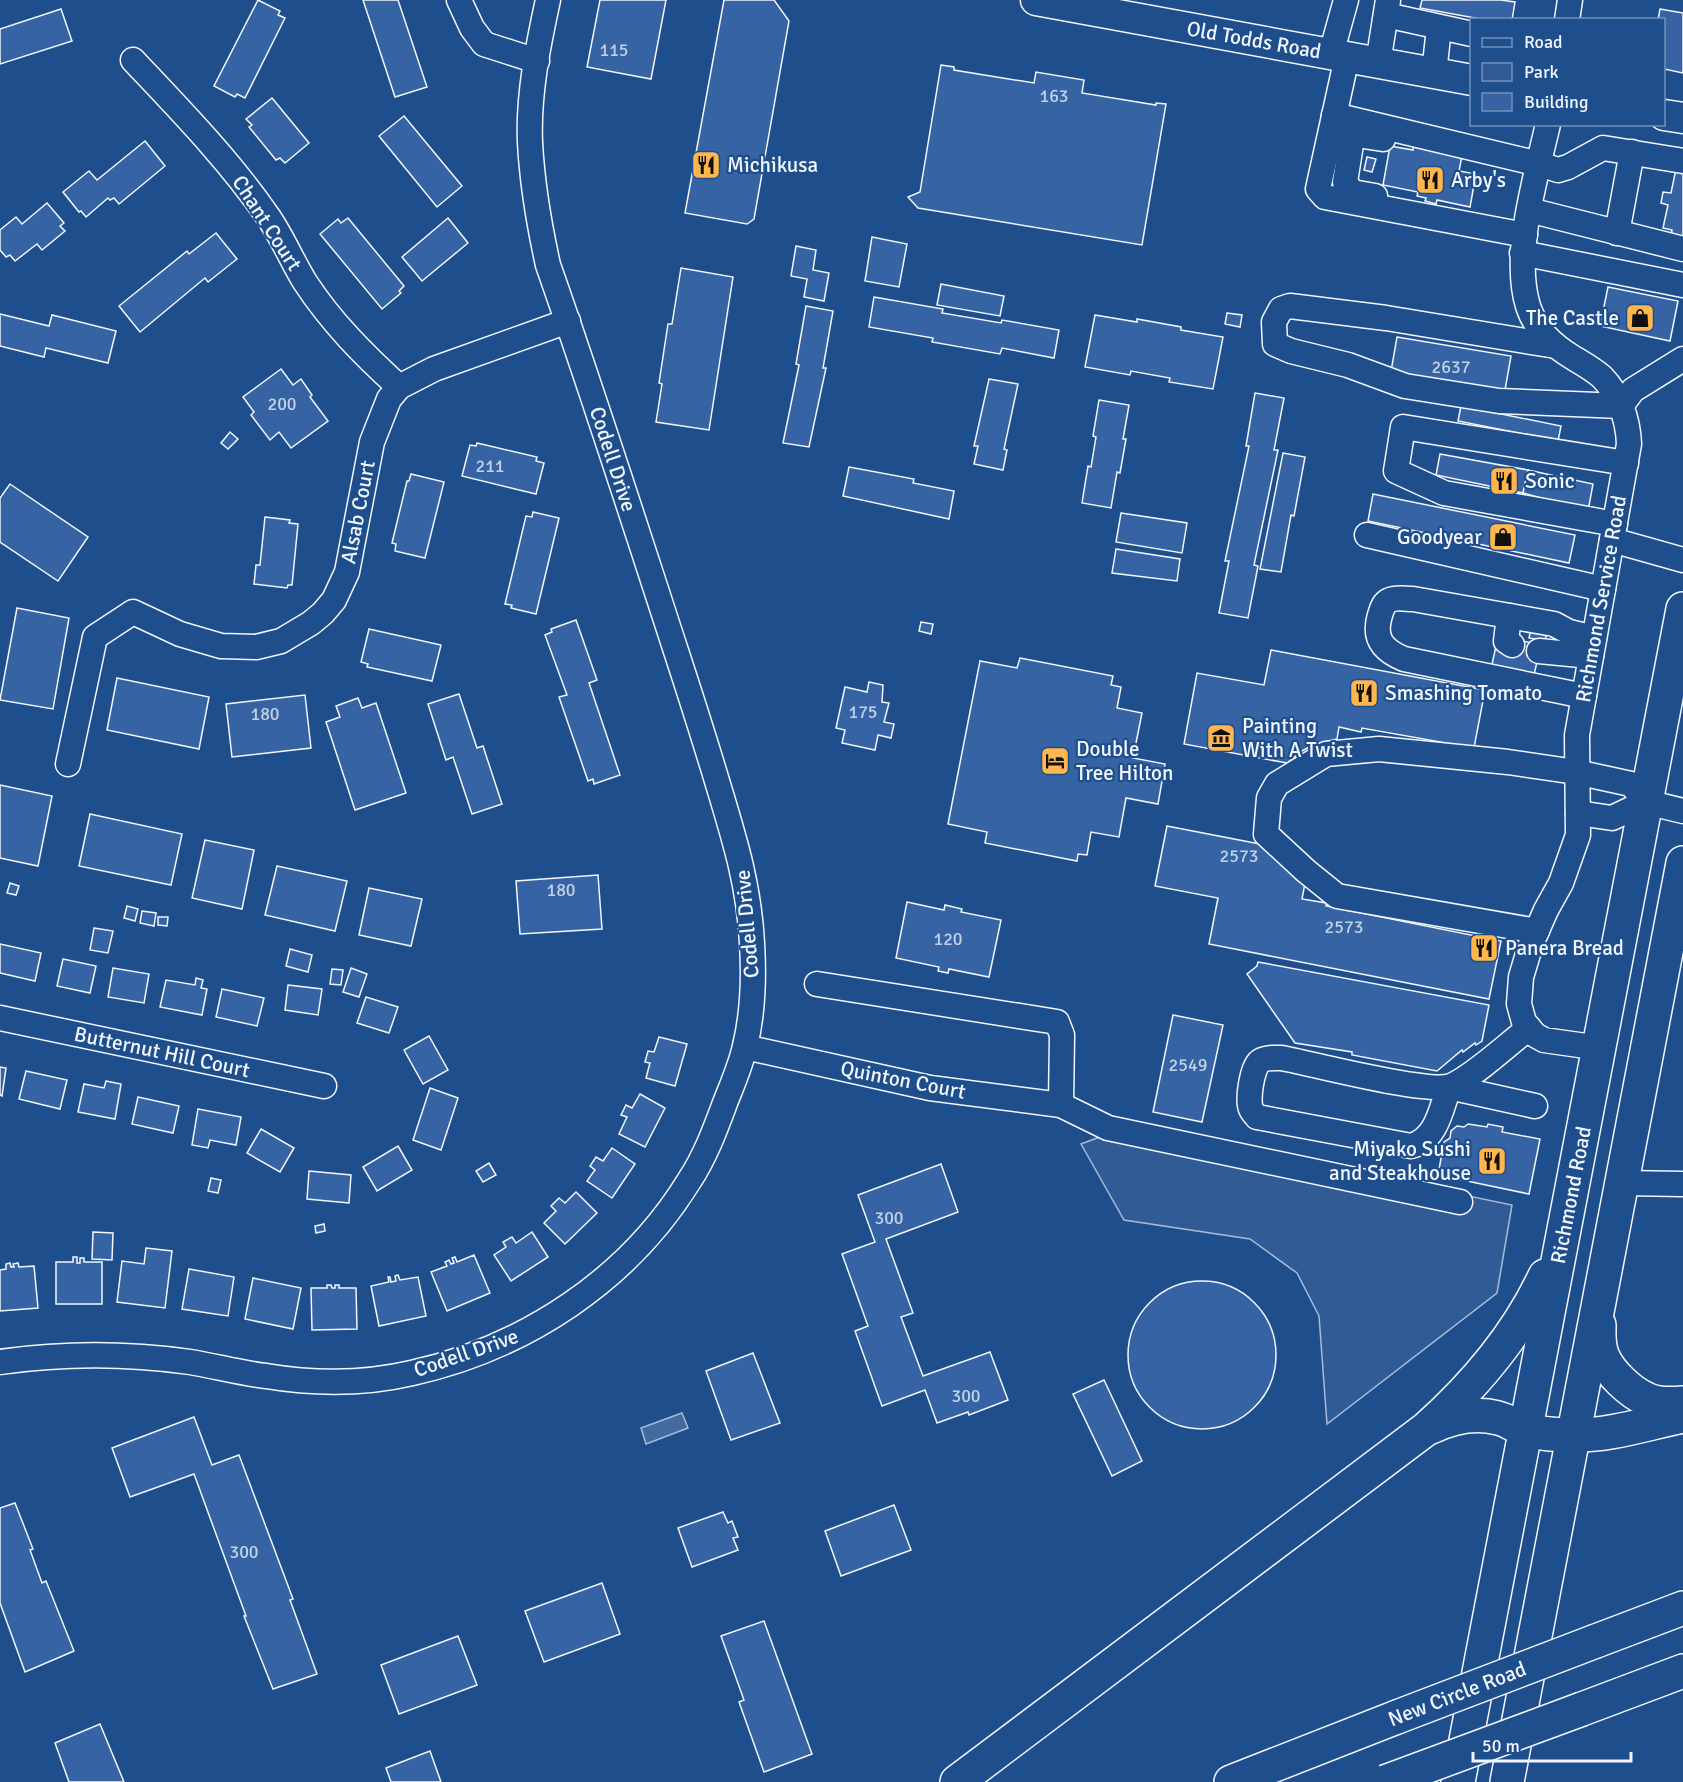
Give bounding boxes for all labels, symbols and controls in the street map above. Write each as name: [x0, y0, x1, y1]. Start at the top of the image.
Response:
street label: Old Todds Road: [1185, 15, 1323, 65]
legend: [1470, 18, 1665, 126]
text: Road: [1524, 31, 1563, 53]
house number: 115: [599, 39, 629, 61]
text: Park: [1524, 61, 1559, 83]
house number: 163: [1039, 85, 1069, 107]
text: Building: [1524, 91, 1588, 113]
restaurant icon: Michikusa: [690, 149, 722, 181]
place label: Michikusa: [727, 152, 818, 178]
restaurant icon: Arby's: [1414, 164, 1446, 196]
place label: Arby's: [1451, 167, 1506, 193]
street label: Chant Court: [227, 170, 307, 276]
shop icon: The Castle: [1624, 302, 1656, 334]
place label: The Castle: [1526, 305, 1619, 331]
house number: 2637: [1432, 356, 1470, 378]
house number: 200: [267, 393, 297, 415]
street label: Codell Drive: [584, 403, 642, 515]
house number: 211: [475, 455, 505, 477]
street label: Alsab Court: [335, 458, 381, 566]
restaurant icon: Sonic: [1488, 465, 1520, 497]
place label: Sonic: [1525, 468, 1575, 494]
street label: Richmond Service Road: [1570, 493, 1632, 705]
shop icon: Goodyear: [1487, 521, 1519, 553]
place label: Goodyear: [1397, 524, 1482, 550]
restaurant icon: Smashing Tomato: [1348, 677, 1380, 709]
place label: Smashing Tomato: [1385, 680, 1542, 706]
house number: 175: [848, 701, 878, 723]
house number: 180: [250, 703, 280, 725]
place label: Painting With A Twist: [1242, 713, 1353, 763]
museum icon: Painting With A Twist: [1205, 722, 1237, 754]
place label: Double Tree Hilton: [1076, 736, 1174, 786]
hotel icon: Double Tree Hilton: [1039, 745, 1071, 777]
house number: 2573: [1220, 845, 1258, 867]
street label: Codell Drive: [729, 869, 765, 979]
house number: 180: [546, 879, 576, 901]
house number: 2573: [1325, 916, 1363, 938]
house number: 120: [933, 928, 963, 950]
restaurant icon: Panera Bread: [1468, 932, 1500, 964]
place label: Panera Bread: [1505, 935, 1624, 961]
street label: Butternut Hill Court: [72, 1021, 252, 1083]
house number: 2549: [1169, 1054, 1207, 1076]
street label: Quinton Court: [838, 1055, 968, 1105]
street label: Richmond Road: [1545, 1124, 1597, 1266]
place label: Miyako Sushi and Steakhouse: [1329, 1136, 1471, 1186]
restaurant icon: Miyako Sushi and Steakhouse: [1476, 1145, 1508, 1177]
house number: 300: [874, 1207, 904, 1229]
street label: Codell Drive: [410, 1323, 522, 1383]
house number: 300: [951, 1385, 981, 1407]
house number: 300: [229, 1541, 259, 1563]
street label: New Circle Road: [1384, 1656, 1530, 1732]
scale bar: [1473, 1725, 1630, 1763]
text: 50 m: [1482, 1735, 1520, 1757]

